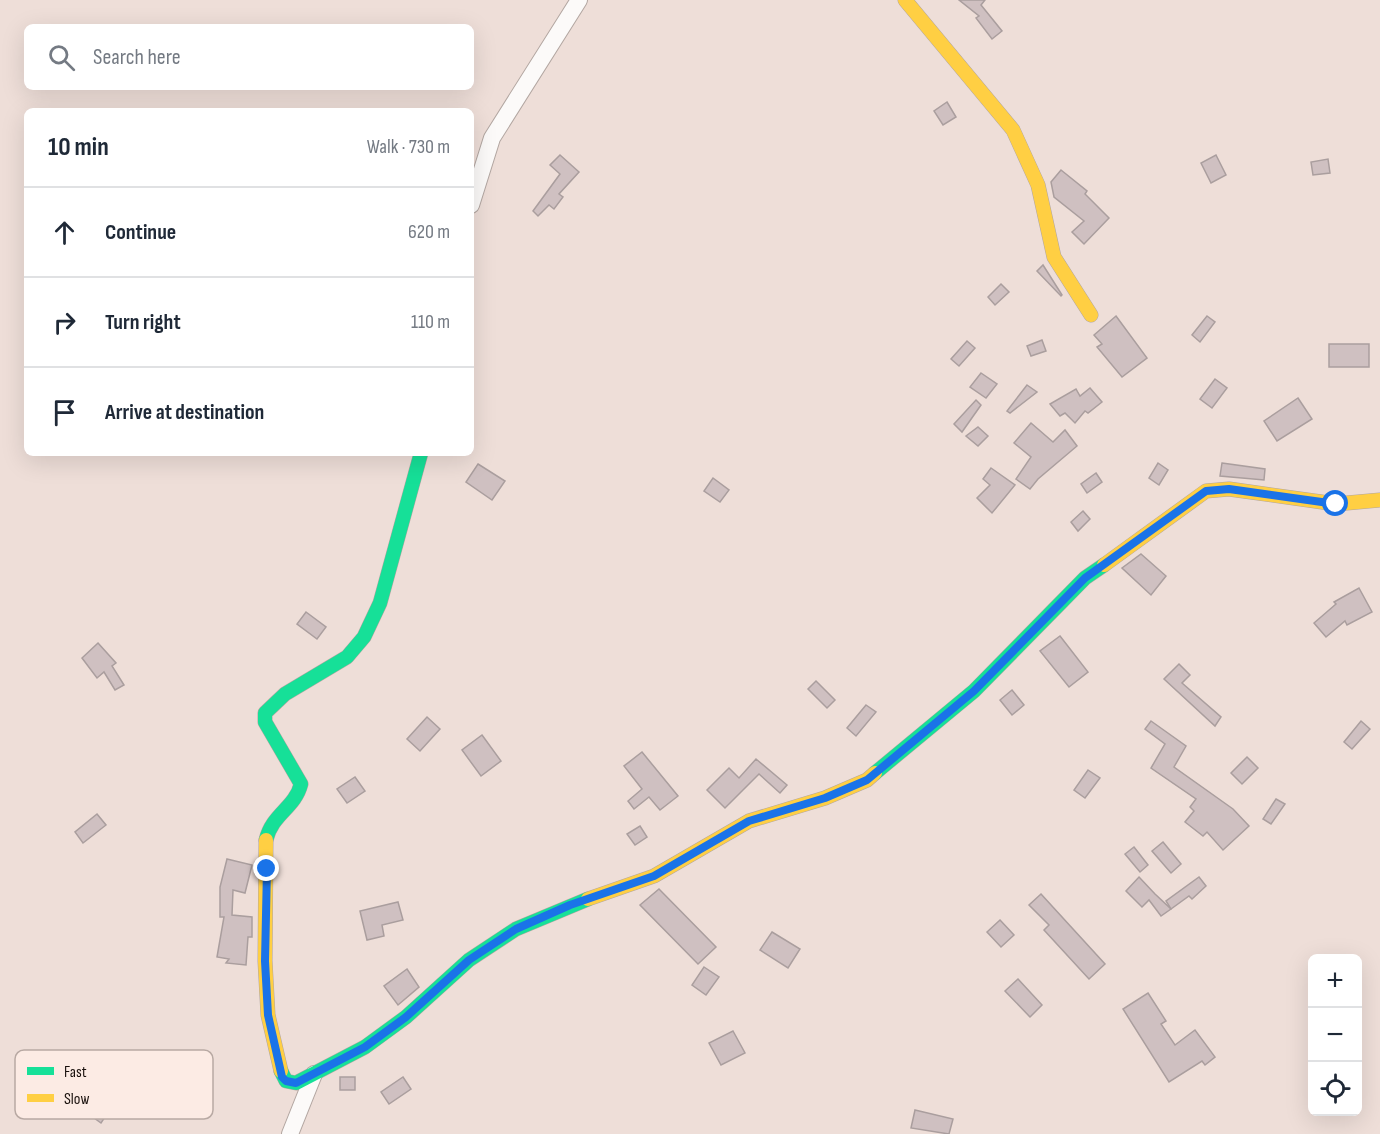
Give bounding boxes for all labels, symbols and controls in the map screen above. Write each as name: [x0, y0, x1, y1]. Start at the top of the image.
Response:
search box: [24, 24, 474, 90]
icon: search: [45, 41, 78, 74]
text: Search here: [93, 44, 180, 71]
text: 10 min: [48, 132, 109, 163]
text: Walk · 730 m: [367, 135, 450, 159]
icon: ahead: [48, 216, 81, 249]
text: Continue: [105, 219, 176, 246]
text: 620 m: [408, 220, 450, 244]
icon: right: [48, 306, 81, 339]
text: Turn right: [105, 309, 181, 336]
text: 110 m: [411, 310, 450, 334]
icon: arrive: [48, 396, 81, 429]
text: Arrive at destination: [105, 399, 264, 426]
route start: [1322, 490, 1348, 516]
route end: [253, 855, 279, 881]
map controls: [1308, 954, 1362, 1116]
button: +: [1308, 954, 1362, 1008]
button: −: [1308, 1008, 1362, 1062]
legend: [15, 1050, 213, 1119]
button: locate: [1308, 1062, 1362, 1116]
text: Fast: [64, 1063, 87, 1082]
text: Slow: [64, 1090, 89, 1109]

